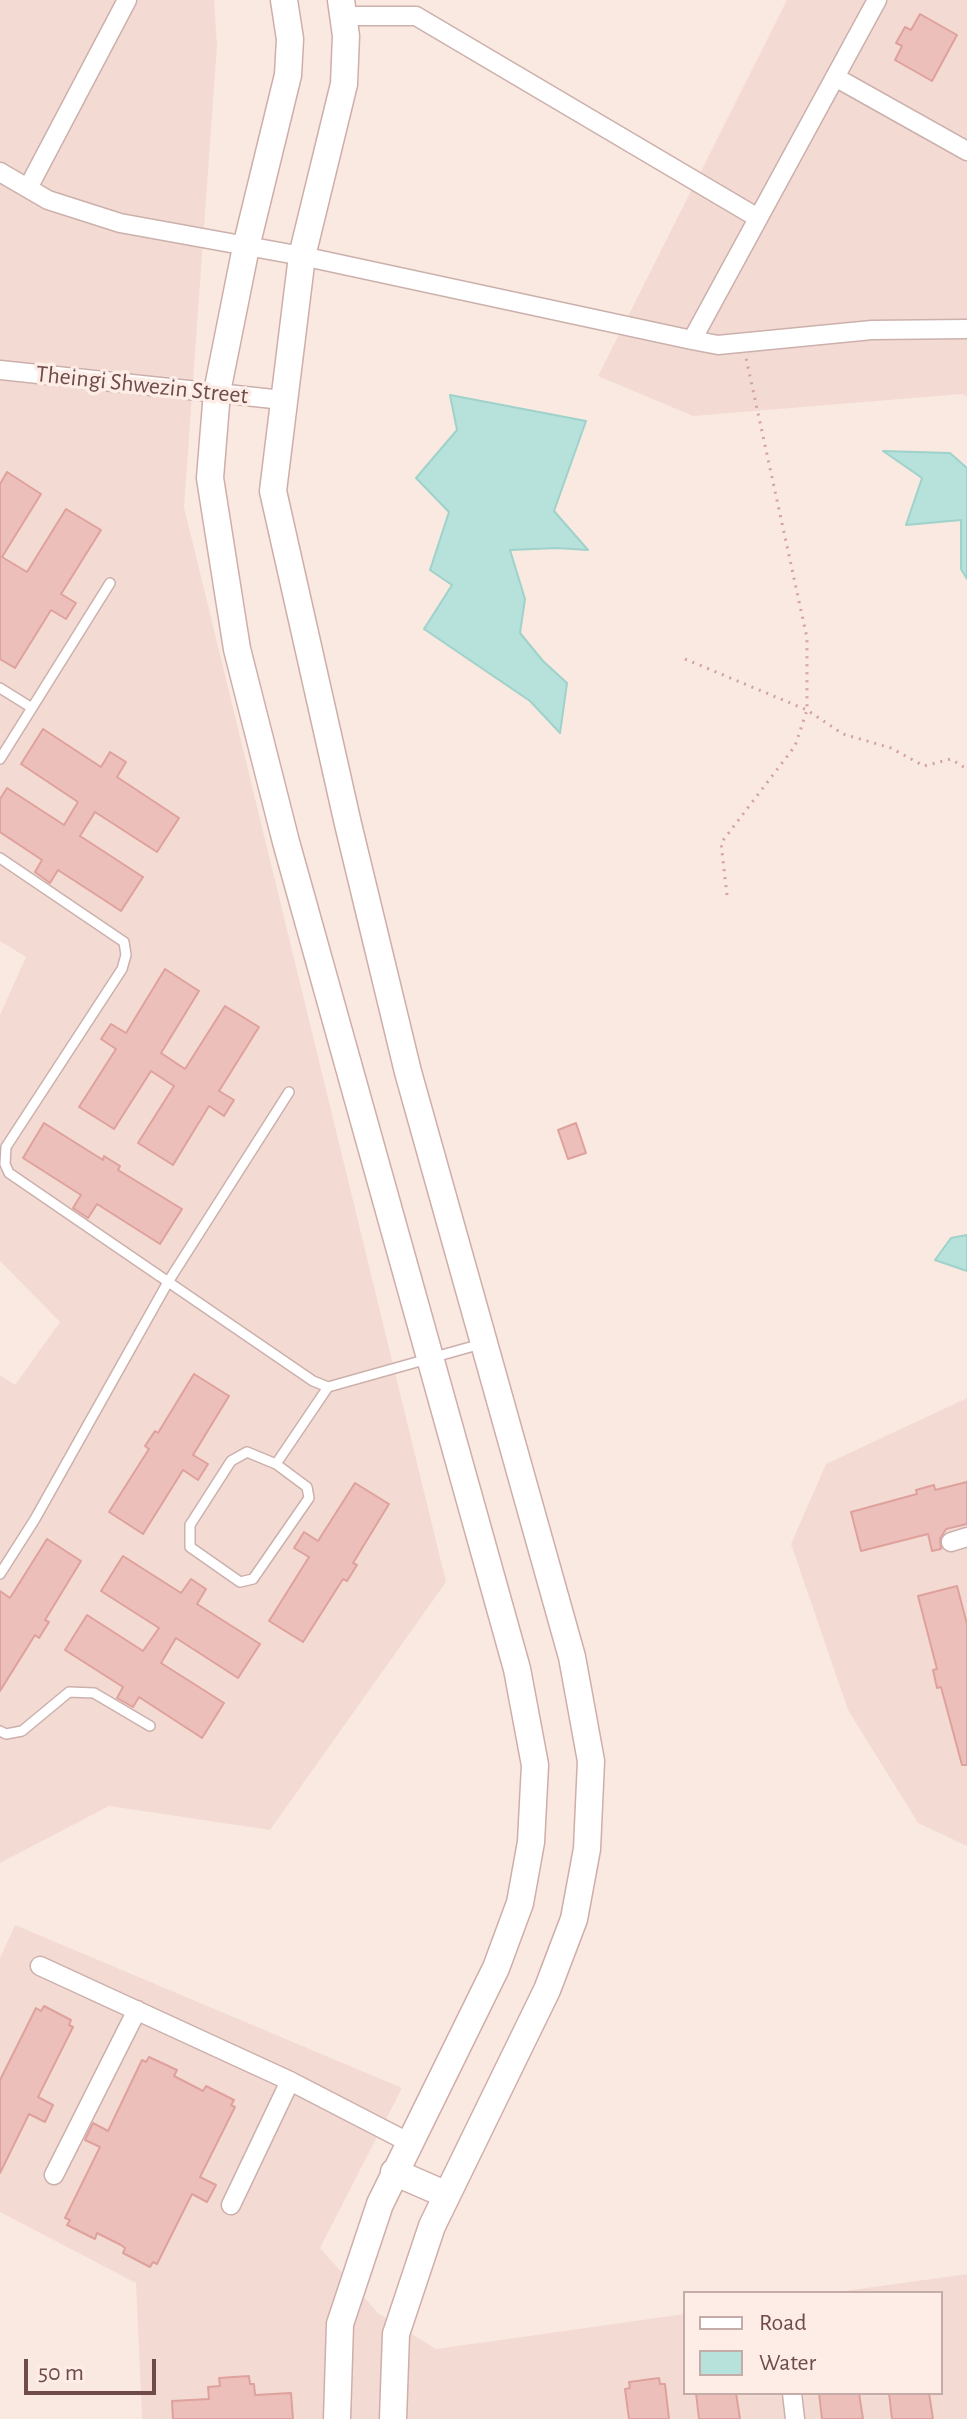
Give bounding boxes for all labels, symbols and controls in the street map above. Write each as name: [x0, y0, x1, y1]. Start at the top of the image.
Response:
street label: Theingi Shwezin Street: [34, 360, 250, 410]
legend: [683, 2291, 943, 2395]
text: Road: [759, 2311, 807, 2335]
scale bar: [28, 2343, 160, 2393]
text: Water: [759, 2351, 816, 2375]
text: 50 m: [38, 2361, 84, 2385]

